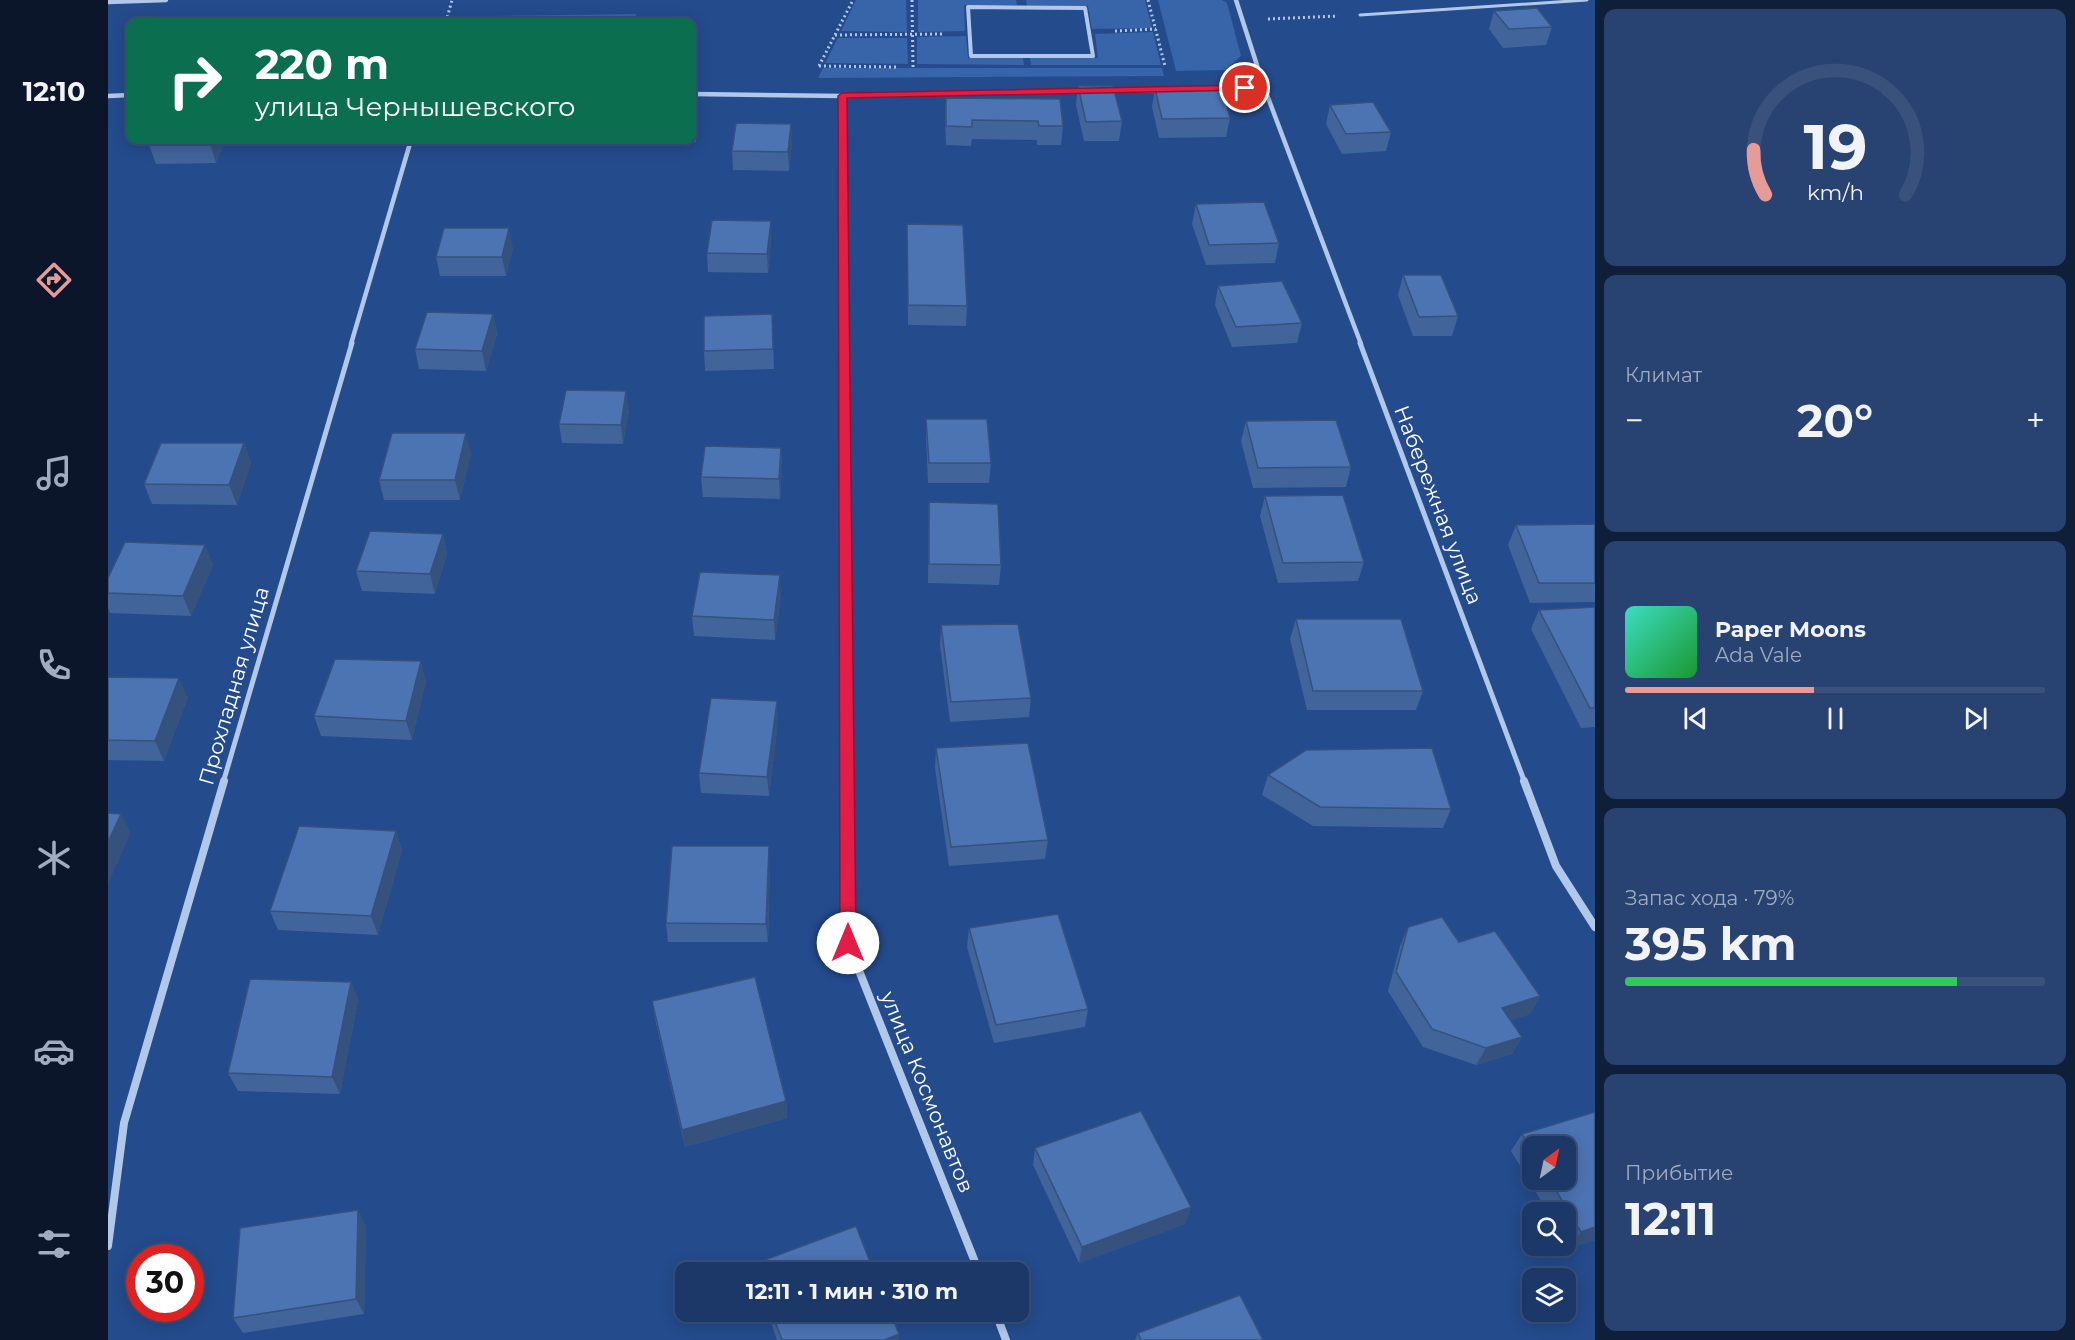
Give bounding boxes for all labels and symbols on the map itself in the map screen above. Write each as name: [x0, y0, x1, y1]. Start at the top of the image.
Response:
pin: [1219, 62, 1270, 113]
street label: Набережная улица: [1389, 402, 1488, 608]
street label: Прохладная улица: [193, 584, 274, 788]
position arrow: [816, 911, 880, 975]
street label: улица Космонавтов: [875, 987, 979, 1196]
north arrow: [1522, 1136, 1576, 1190]
speed limit sign: 30: [126, 1244, 204, 1322]

